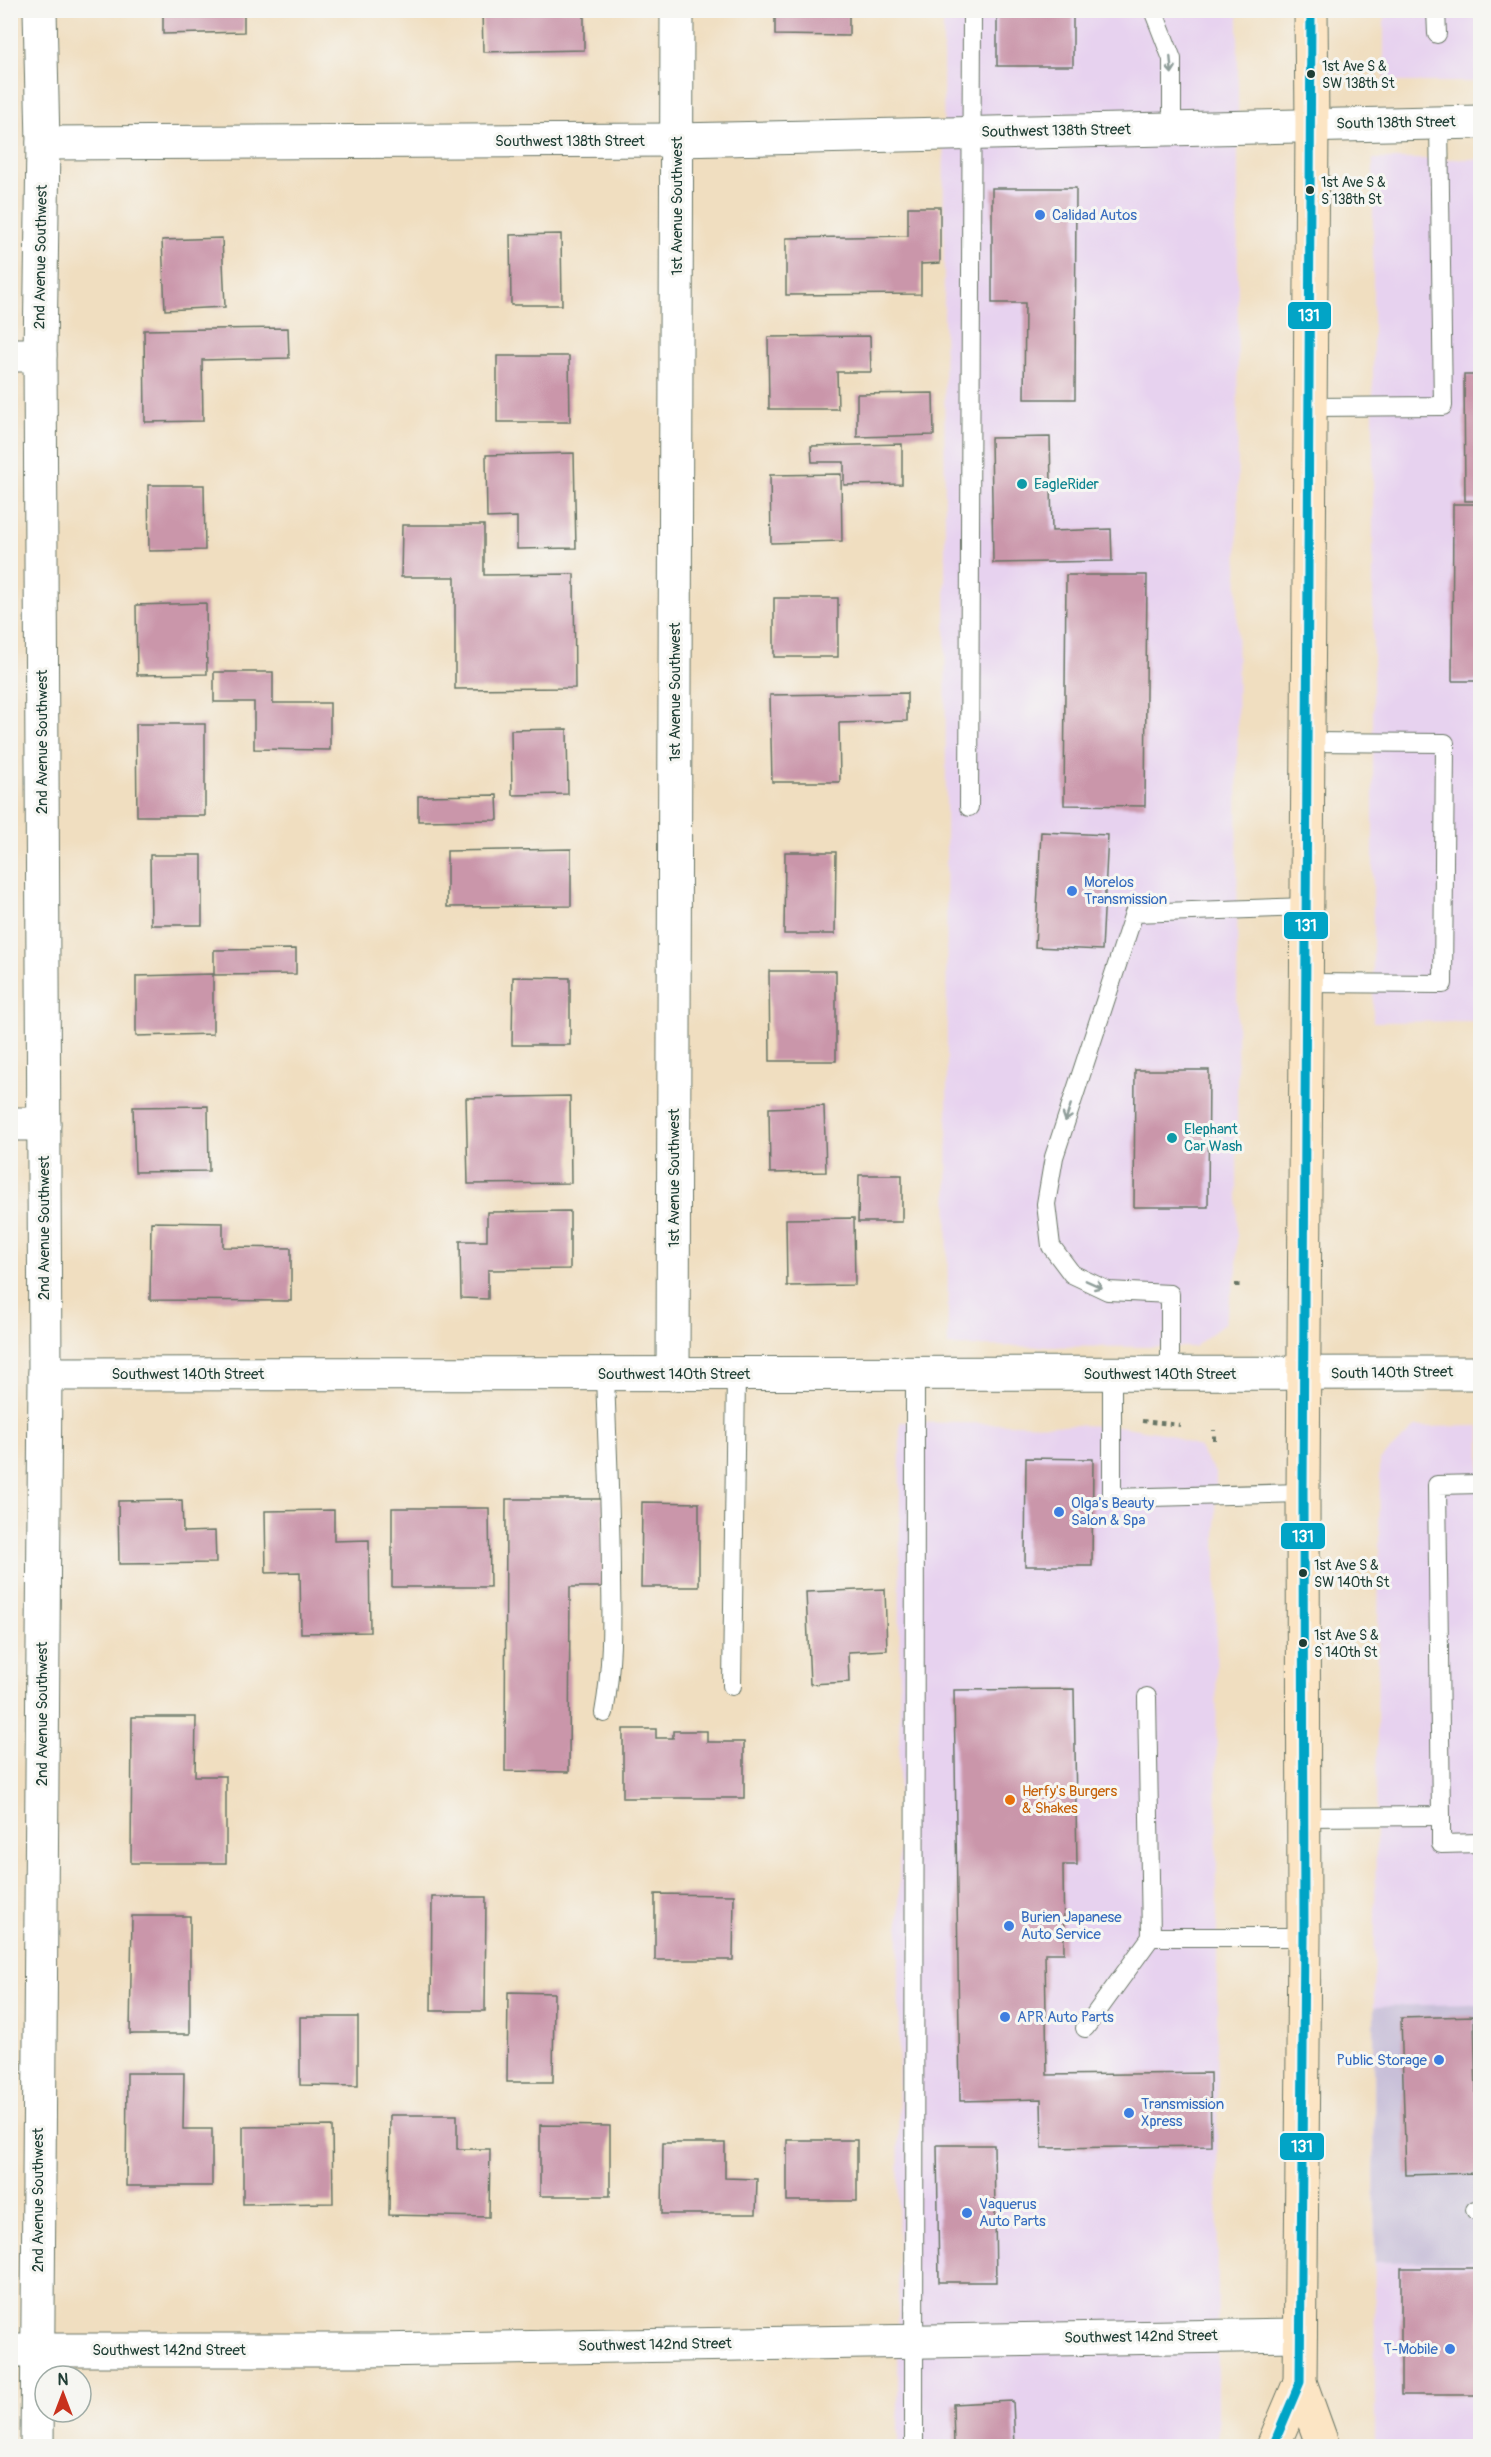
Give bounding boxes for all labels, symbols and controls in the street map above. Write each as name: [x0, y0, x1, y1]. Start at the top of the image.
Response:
one-way arrow: [1166, 55, 1177, 75]
place label: 1st Ave S & SW 138th St: [1322, 58, 1395, 92]
marker: 1st Ave S & SW 138th St: [1305, 68, 1317, 80]
street label: South 138th Street: [1336, 112, 1457, 134]
street label: Southwest 138th Street: [981, 120, 1132, 142]
street label: Southwest 138th Street: [495, 132, 646, 151]
street label: 1st Avenue Southwest: [668, 136, 687, 275]
place label: 1st Ave S & S 138th St: [1321, 174, 1386, 208]
street label: 2nd Avenue Southwest: [30, 184, 52, 329]
marker: 1st Ave S & S 138th St: [1304, 184, 1316, 196]
place label: Calidad Autos: [1052, 206, 1137, 225]
marker: Calidad Autos: [1033, 208, 1047, 222]
line badge: 131: [1287, 301, 1332, 330]
text: 131: [1298, 306, 1320, 326]
place label: EagleRider: [1034, 475, 1100, 494]
marker: EagleRider: [1015, 477, 1029, 491]
street label: 1st Avenue Southwest: [666, 622, 685, 761]
street label: 2nd Avenue Southwest: [33, 669, 52, 814]
place label: Morelos Transmission: [1084, 873, 1167, 909]
marker: Morelos Transmission: [1065, 884, 1079, 898]
line badge: 131: [1283, 911, 1329, 940]
text: 131: [1295, 916, 1317, 936]
one-way arrow: [1062, 1103, 1073, 1122]
street label: 1st Avenue Southwest: [665, 1108, 684, 1247]
place label: Elephant Car Wash: [1184, 1120, 1242, 1156]
marker: Elephant Car Wash: [1165, 1131, 1179, 1145]
street label: 2nd Avenue Southwest: [35, 1155, 54, 1300]
one-way arrow: [1084, 1279, 1102, 1290]
street label: South 140th Street: [1331, 1362, 1454, 1384]
street label: Southwest 140th Street: [112, 1365, 265, 1384]
street label: Southwest 140th Street: [598, 1365, 751, 1384]
street label: Southwest 140th Street: [1084, 1365, 1237, 1384]
place label: Olga's Beauty Salon & Spa: [1071, 1494, 1155, 1530]
marker: Olga's Beauty Salon & Spa: [1052, 1505, 1066, 1519]
line badge: 131: [1280, 1522, 1326, 1550]
text: 131: [1292, 1527, 1314, 1547]
place label: 1st Ave S & SW 140th St: [1314, 1557, 1390, 1591]
marker: 1st Ave S & SW 140th St: [1297, 1567, 1309, 1579]
place label: 1st Ave S & S 140th St: [1314, 1627, 1379, 1661]
marker: 1st Ave S & S 140th St: [1297, 1637, 1309, 1649]
street label: 2nd Avenue Southwest: [33, 1641, 52, 1786]
place label: Herfy's Burgers & Shakes: [1022, 1782, 1117, 1818]
marker: Herfy's Burgers & Shakes: [1003, 1793, 1017, 1807]
place label: Burien Japanese Auto Service: [1021, 1908, 1122, 1944]
marker: Burien Japanese Auto Service: [1002, 1919, 1016, 1933]
place label: APR Auto Parts: [1017, 2008, 1114, 2027]
marker: APR Auto Parts: [998, 2010, 1012, 2024]
place label: Public Storage: [1337, 2051, 1428, 2070]
marker: Public Storage: [1432, 2053, 1446, 2067]
place label: Transmission Xpress: [1141, 2095, 1224, 2131]
marker: Transmission Xpress: [1122, 2106, 1136, 2120]
street label: 2nd Avenue Southwest: [29, 2127, 48, 2272]
line badge: 131: [1279, 2132, 1325, 2161]
text: 131: [1291, 2137, 1313, 2157]
place label: Vaquerus Auto Parts: [979, 2195, 1046, 2231]
marker: Vaquerus Auto Parts: [960, 2206, 974, 2220]
street label: Southwest 142nd Street: [1064, 2326, 1219, 2348]
street label: Southwest 142nd Street: [578, 2334, 733, 2356]
place label: T-Mobile: [1383, 2340, 1439, 2359]
street label: Southwest 142nd Street: [92, 2341, 247, 2360]
marker: T-Mobile: [1443, 2342, 1457, 2356]
north arrow: [33, 2364, 93, 2424]
text: N: [58, 2370, 69, 2390]

